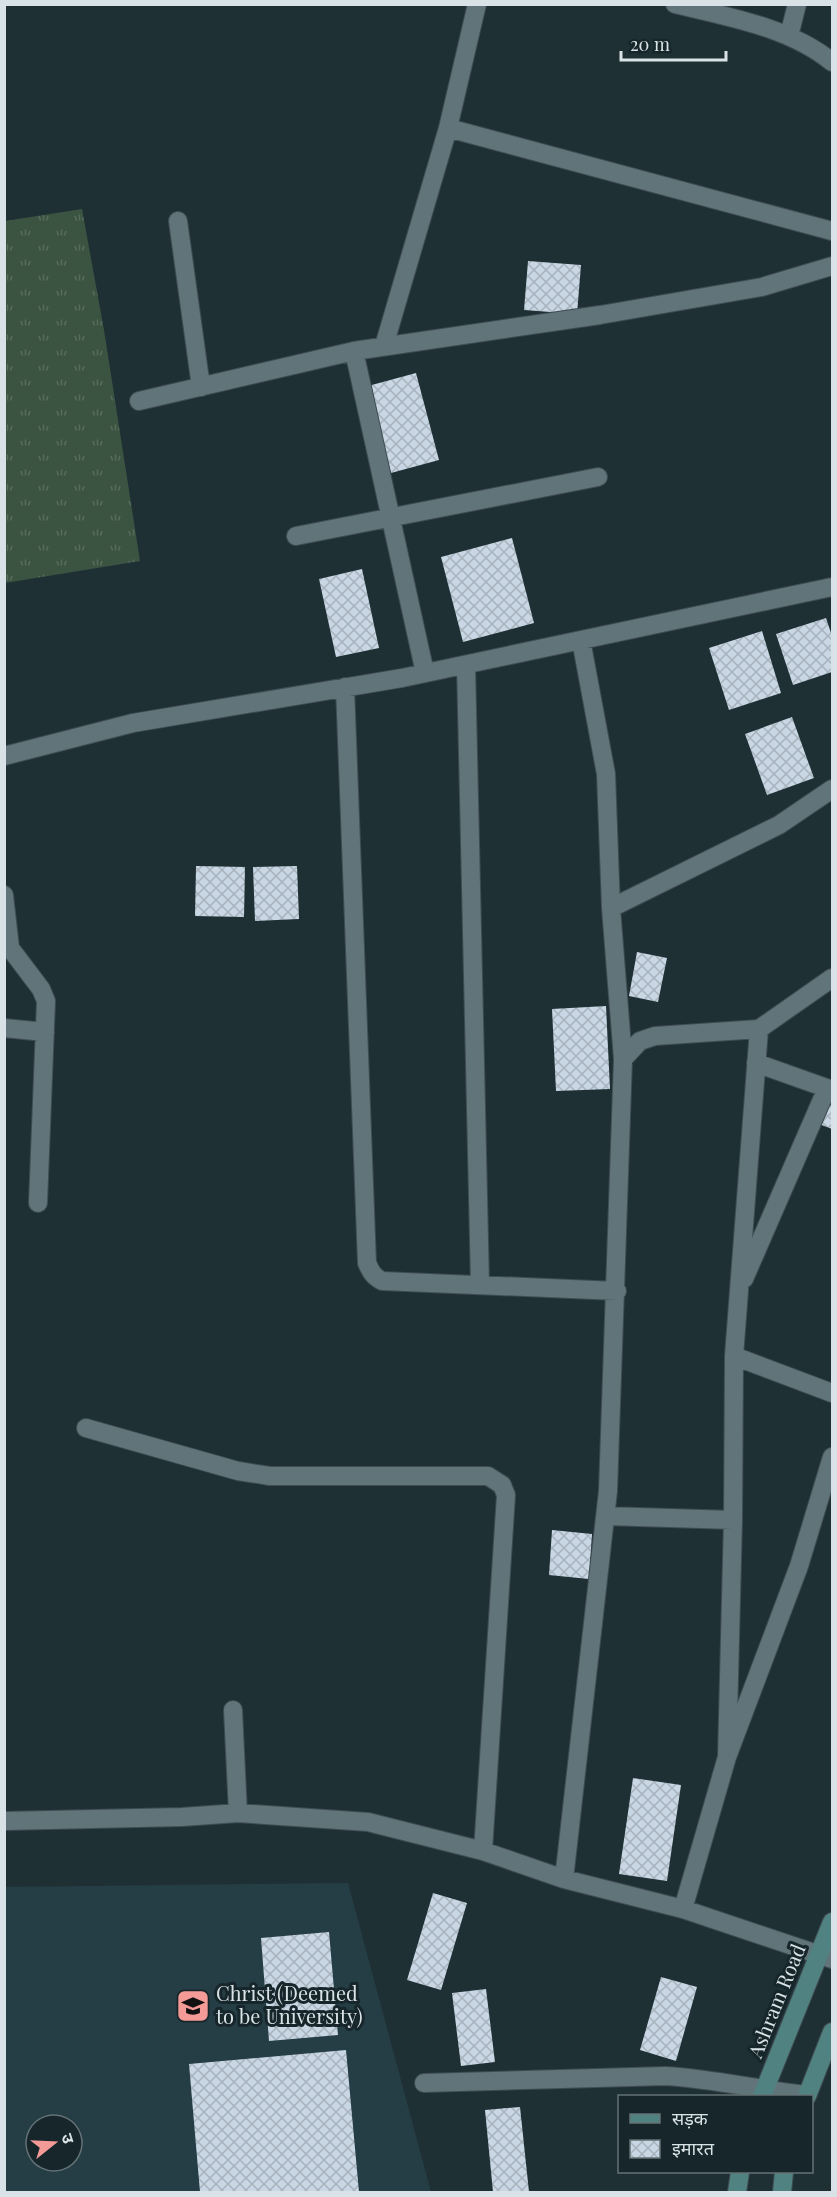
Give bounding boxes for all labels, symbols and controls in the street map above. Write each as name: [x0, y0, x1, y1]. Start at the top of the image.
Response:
scale bar: [621, 24, 726, 62]
text: 20 m: [630, 32, 670, 56]
street label: Ashram Road: [740, 1939, 811, 2062]
place label: Christ (Deemed to be University): [216, 1979, 363, 2029]
school or university icon: Christ (Deemed to be University): [175, 1988, 211, 2024]
legend: [618, 2095, 813, 2173]
text: सड़क: [672, 2106, 709, 2130]
north arrow: [24, 2113, 84, 2173]
text: उ: [57, 2131, 80, 2147]
text: इमारत: [672, 2136, 715, 2160]

